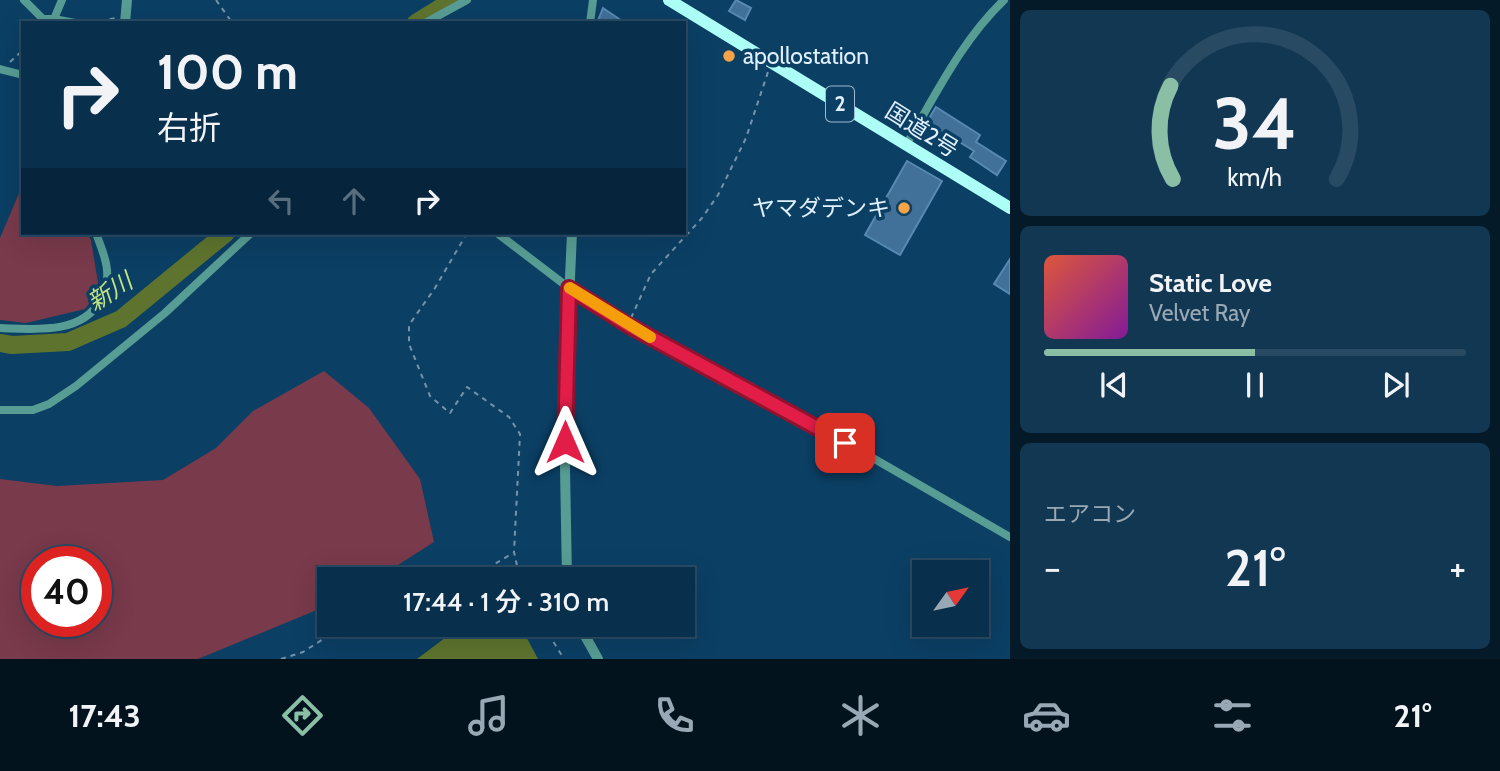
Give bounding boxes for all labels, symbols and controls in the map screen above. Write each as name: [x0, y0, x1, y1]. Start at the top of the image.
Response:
text: 100 m: [157, 42, 298, 101]
place label: apollostation: [743, 42, 869, 70]
marker: apollostation: [721, 48, 737, 64]
icon: right: [42, 49, 133, 140]
text: 34: [1213, 80, 1297, 168]
road number: 2: [826, 86, 854, 122]
street label: 国道2号: [880, 97, 964, 163]
text: 右折: [157, 108, 221, 147]
text: km/h: [1228, 162, 1282, 192]
icon: left: [262, 182, 300, 220]
icon: ahead: [335, 182, 373, 220]
icon: right: [408, 182, 446, 220]
place label: ヤマダデンキ: [752, 194, 890, 222]
marker: ヤマダデンキ: [896, 200, 912, 216]
water label: 新川: [82, 265, 140, 317]
text: Static Love: [1149, 267, 1272, 299]
text: Velvet Ray: [1149, 299, 1250, 327]
icon: previous: [1095, 366, 1133, 404]
icon: pause: [1236, 366, 1274, 404]
icon: next: [1377, 366, 1415, 404]
position arrow: [528, 405, 602, 479]
pin: [815, 413, 875, 473]
icon: arrive: [826, 424, 864, 462]
text: エアコン: [1044, 500, 1136, 528]
text: 21°: [1225, 536, 1285, 599]
text: −: [1044, 544, 1061, 591]
text: +: [1449, 544, 1466, 591]
speed limit sign: 40: [21, 546, 112, 637]
north arrow: [912, 560, 989, 637]
map controls: [912, 560, 989, 637]
text: 17:44 · 1 分 · 310 m: [403, 586, 609, 618]
icon: directions: [278, 691, 327, 740]
icon: music: [464, 691, 513, 740]
icon: phone: [650, 691, 699, 740]
icon: climate: [836, 691, 885, 740]
icon: car: [1022, 691, 1071, 740]
icon: filters: [1208, 691, 1257, 740]
text: 17:43: [68, 696, 141, 735]
text: 21°: [1394, 696, 1431, 735]

